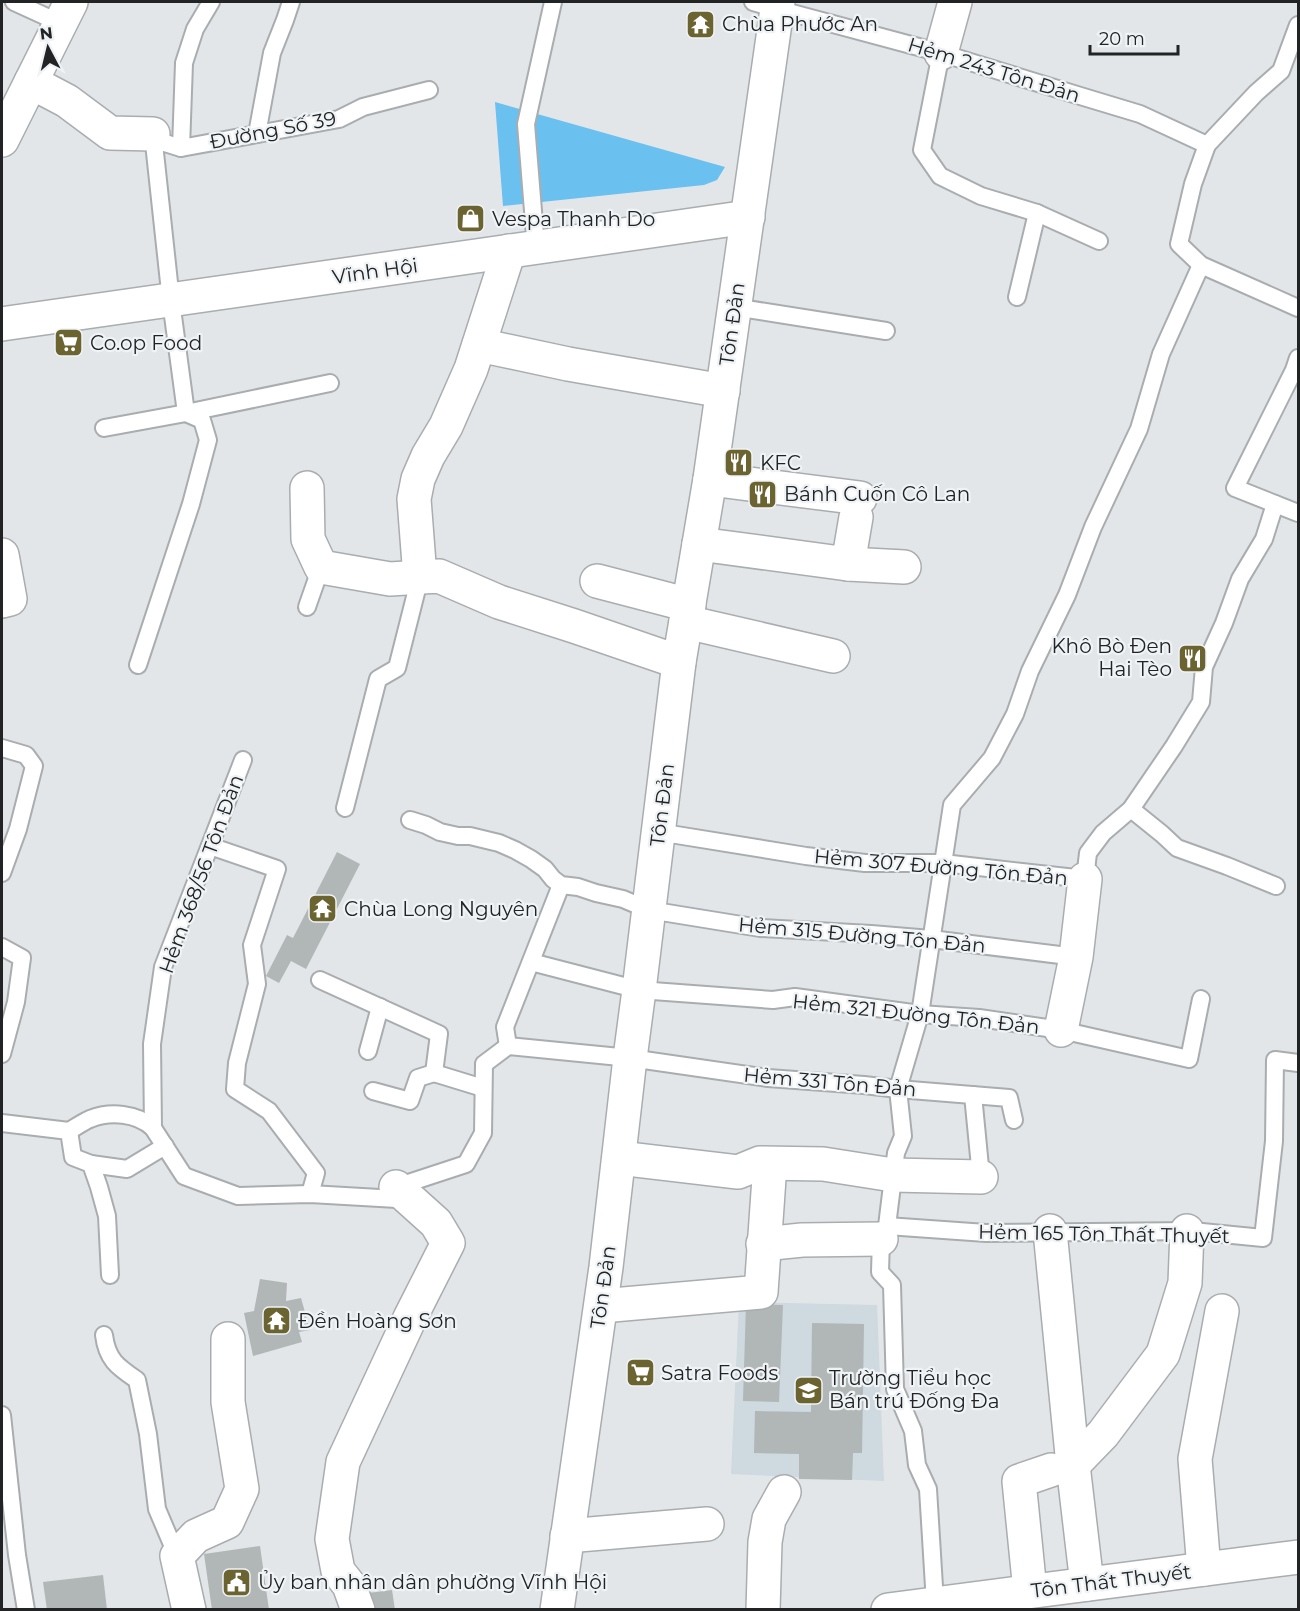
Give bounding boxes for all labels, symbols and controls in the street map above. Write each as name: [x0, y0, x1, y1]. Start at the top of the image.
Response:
temple icon: Chùa Phước An: [685, 8, 717, 40]
place label: Chùa Phước An: [722, 12, 878, 36]
north arrow: [18, 18, 78, 78]
scale bar: [1090, 18, 1178, 56]
text: N: [39, 23, 54, 44]
text: 20 m: [1099, 28, 1145, 50]
street label: Hẻm 243 Tôn Đản: [905, 32, 1083, 108]
street label: Đường Số 39: [208, 106, 338, 154]
shop icon: Vespa Thanh Do: [455, 203, 487, 235]
place label: Vespa Thanh Do: [492, 207, 655, 231]
street label: Vĩnh Hội: [331, 253, 419, 289]
street label: Tôn Đản: [714, 281, 750, 367]
supermarket icon: Co.op Food: [53, 327, 85, 359]
place label: Co.op Food: [90, 331, 202, 355]
restaurant icon: KFC: [723, 447, 755, 479]
place label: KFC: [760, 451, 801, 475]
restaurant icon: Bánh Cuốn Cô Lan: [747, 478, 779, 510]
place label: Bánh Cuốn Cô Lan: [784, 482, 970, 506]
place label: Khô Bò Đen Hai Tèo: [1051, 634, 1172, 681]
restaurant icon: Khô Bò Đen Hai Tèo: [1177, 642, 1209, 674]
street label: Tôn Đản: [645, 762, 679, 848]
street label: Hẻm 368/56 Tôn Đản: [154, 771, 248, 977]
street label: Hẻm 307 Đường Tôn Đản: [813, 844, 1069, 890]
temple icon: Chùa Long Nguyên: [307, 893, 339, 925]
place label: Chùa Long Nguyên: [344, 897, 538, 921]
street label: Hẻm 315 Đường Tôn Đản: [737, 912, 987, 958]
street label: Hẻm 321 Đường Tôn Đản: [791, 989, 1041, 1039]
street label: Hẻm 331 Tôn Đản: [743, 1062, 917, 1102]
street label: Hẻm 165 Tôn Thất Thuyết: [978, 1220, 1230, 1248]
street label: Tôn Đản: [585, 1244, 621, 1330]
temple icon: Đền Hoàng Sơn: [261, 1305, 293, 1337]
place label: Đền Hoàng Sơn: [298, 1309, 457, 1333]
supermarket icon: Satra Foods: [624, 1357, 656, 1389]
place label: Satra Foods: [661, 1361, 778, 1385]
place label: Trường Tiểu học Bán trú Đống Đa: [829, 1366, 1000, 1413]
school or university icon: Trường Tiểu học Bán trú Đống Đa: [792, 1374, 824, 1406]
street label: Tôn Thất Thuyết: [1030, 1559, 1192, 1603]
public building icon: Ủy ban nhân dân phường Vĩnh Hội: [221, 1566, 253, 1598]
place label: Ủy ban nhân dân phường Vĩnh Hội: [258, 1570, 607, 1594]

